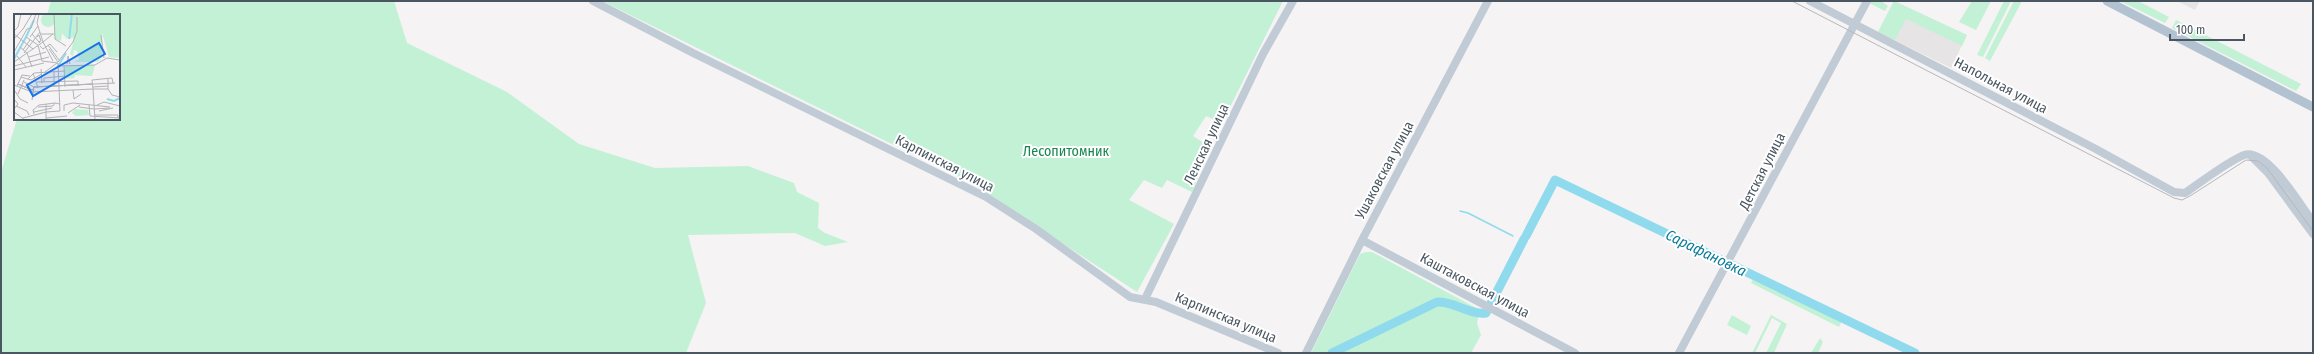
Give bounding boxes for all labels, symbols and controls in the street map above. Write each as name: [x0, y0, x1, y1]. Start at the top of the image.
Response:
inset map: [14, 14, 120, 120]
scale bar: [2170, 16, 2244, 42]
text: 100 m: [2176, 23, 2205, 37]
street label: Напольная улица: [1951, 54, 2050, 117]
street label: Ленская улица: [1180, 101, 1233, 187]
street label: Ушаковская улица: [1351, 118, 1417, 223]
street label: Детская улица: [1735, 130, 1789, 214]
street label: Карпинская улица: [893, 131, 997, 196]
park label: Лесопитомник: [1023, 143, 1109, 160]
water label: Сарафановка: [1663, 226, 1750, 280]
street label: Каштаковская улица: [1417, 249, 1533, 322]
street label: Карпинская улица: [1172, 288, 1279, 347]

